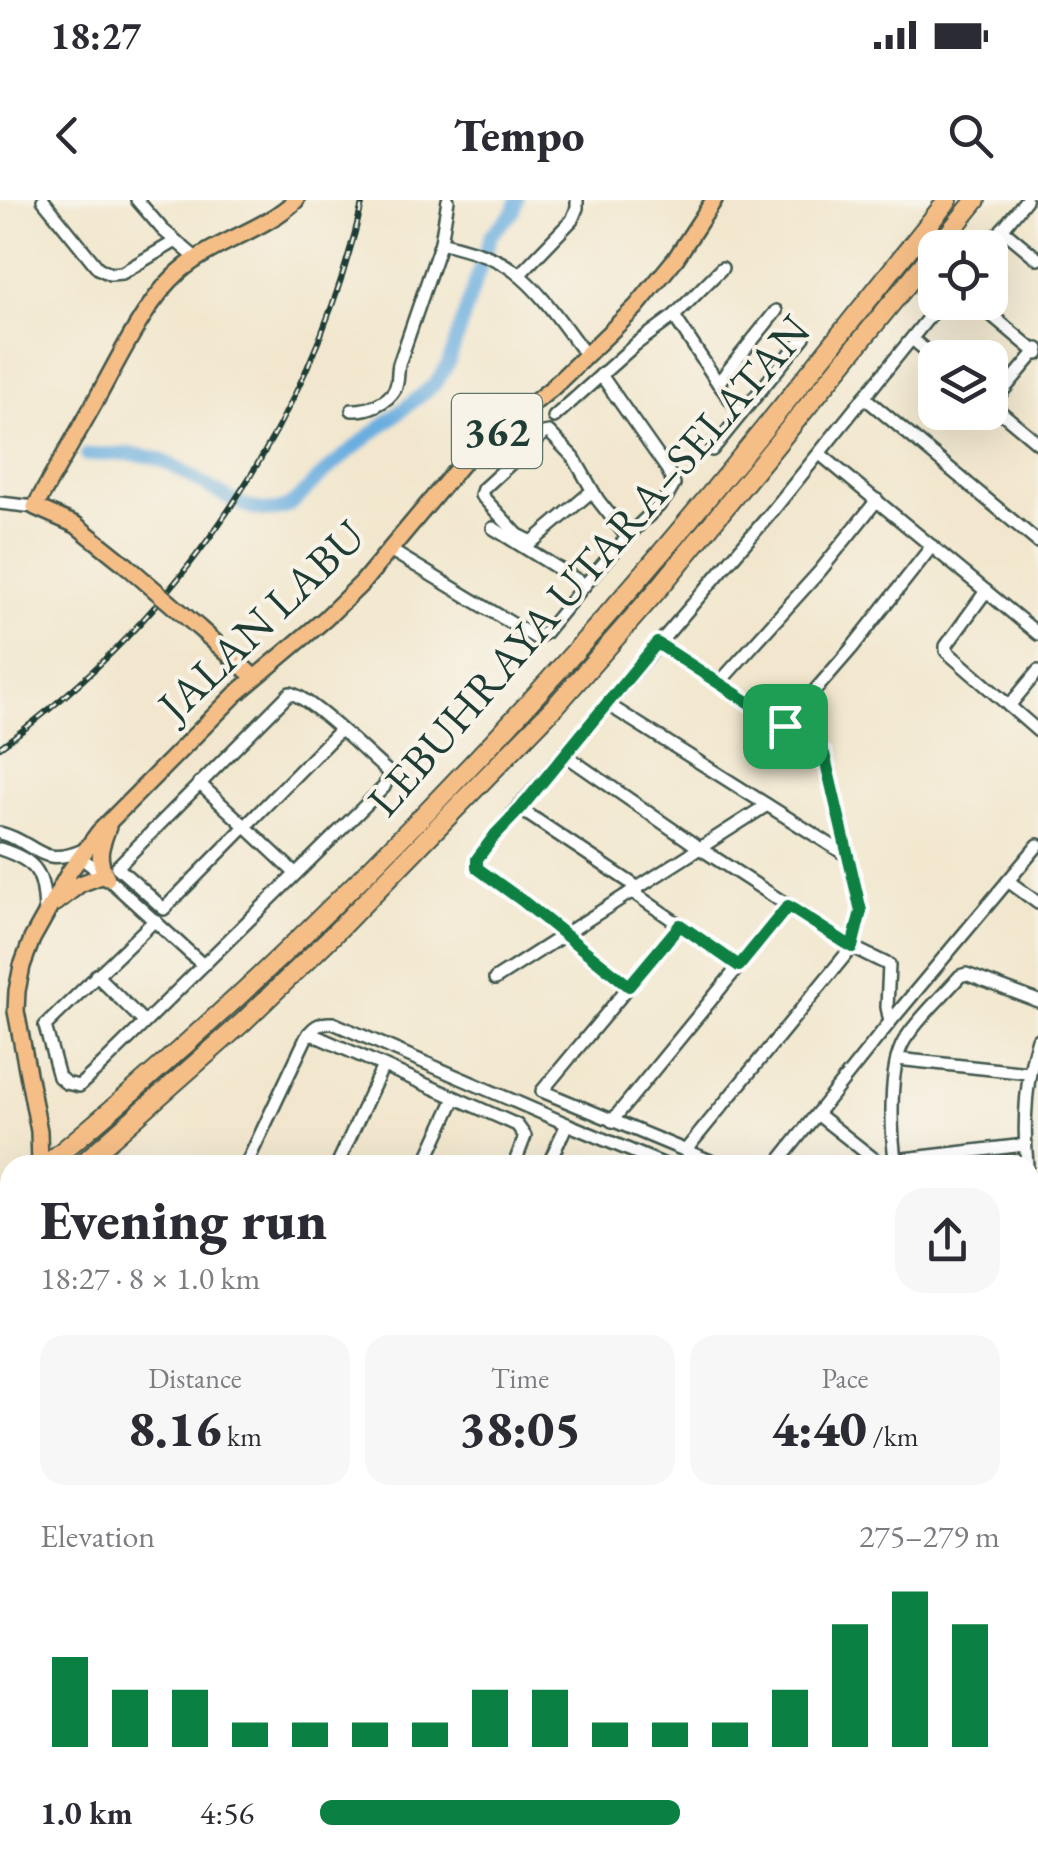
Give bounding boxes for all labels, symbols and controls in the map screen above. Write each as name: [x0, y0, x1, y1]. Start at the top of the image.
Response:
text: 18:27: [50, 11, 141, 60]
text: Tempo: [454, 106, 584, 164]
icon: back: [40, 108, 95, 163]
icon: search: [943, 108, 998, 163]
map controls: [918, 230, 1008, 430]
button: locate: [918, 230, 1008, 320]
street label: LEBUHRAYA UTARA–SELATAN: [354, 302, 822, 828]
button: layers: [918, 340, 1008, 430]
road number: 362: [452, 394, 542, 468]
street label: JALAN LABU: [142, 507, 377, 736]
pin: [743, 684, 828, 769]
icon: arrive: [758, 699, 813, 754]
text: Evening run: [40, 1184, 327, 1255]
button: share: [895, 1188, 1000, 1293]
text: 18:27 · 8 × 1.0 km: [40, 1257, 260, 1299]
text: Distance: [148, 1360, 242, 1396]
text: Time: [491, 1360, 549, 1396]
text: Pace: [822, 1360, 868, 1396]
text: 8.16: [128, 1396, 222, 1461]
text: 38:05: [459, 1396, 581, 1461]
text: 4:40: [771, 1396, 867, 1461]
text: km: [222, 1418, 262, 1454]
text: /km: [867, 1418, 919, 1454]
text: Elevation: [40, 1515, 155, 1557]
text: 275–279 m: [859, 1515, 1000, 1557]
text: 1.0 km: [40, 1792, 133, 1834]
text: 4:56: [200, 1792, 254, 1834]

